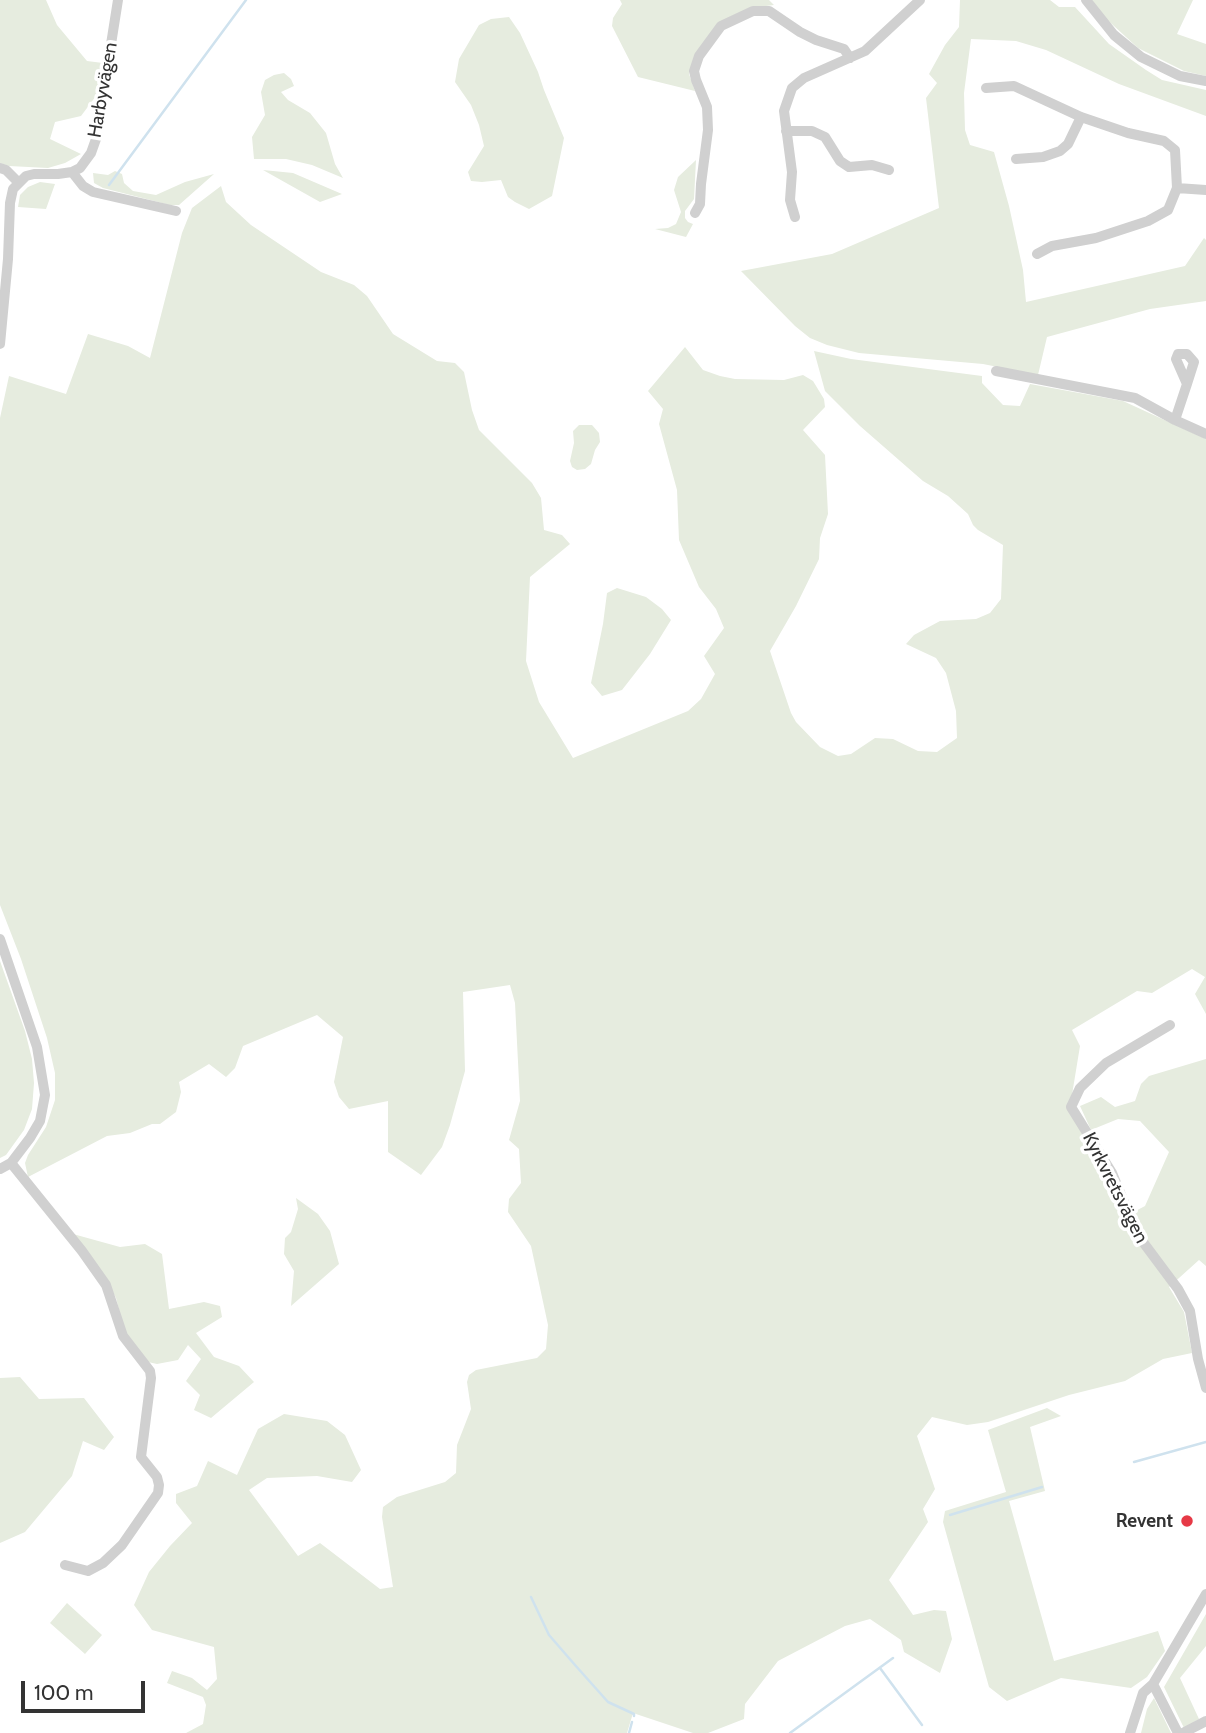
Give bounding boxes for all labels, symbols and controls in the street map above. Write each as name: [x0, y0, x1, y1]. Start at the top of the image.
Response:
street label: Harbyvägen: [83, 41, 123, 139]
street label: Kyrkvretsvägen: [1077, 1129, 1153, 1247]
place label: Revent: [1116, 1510, 1173, 1532]
marker: Revent: [1179, 1513, 1195, 1529]
scale bar: [24, 1666, 149, 1710]
text: 100 m: [34, 1680, 93, 1705]

